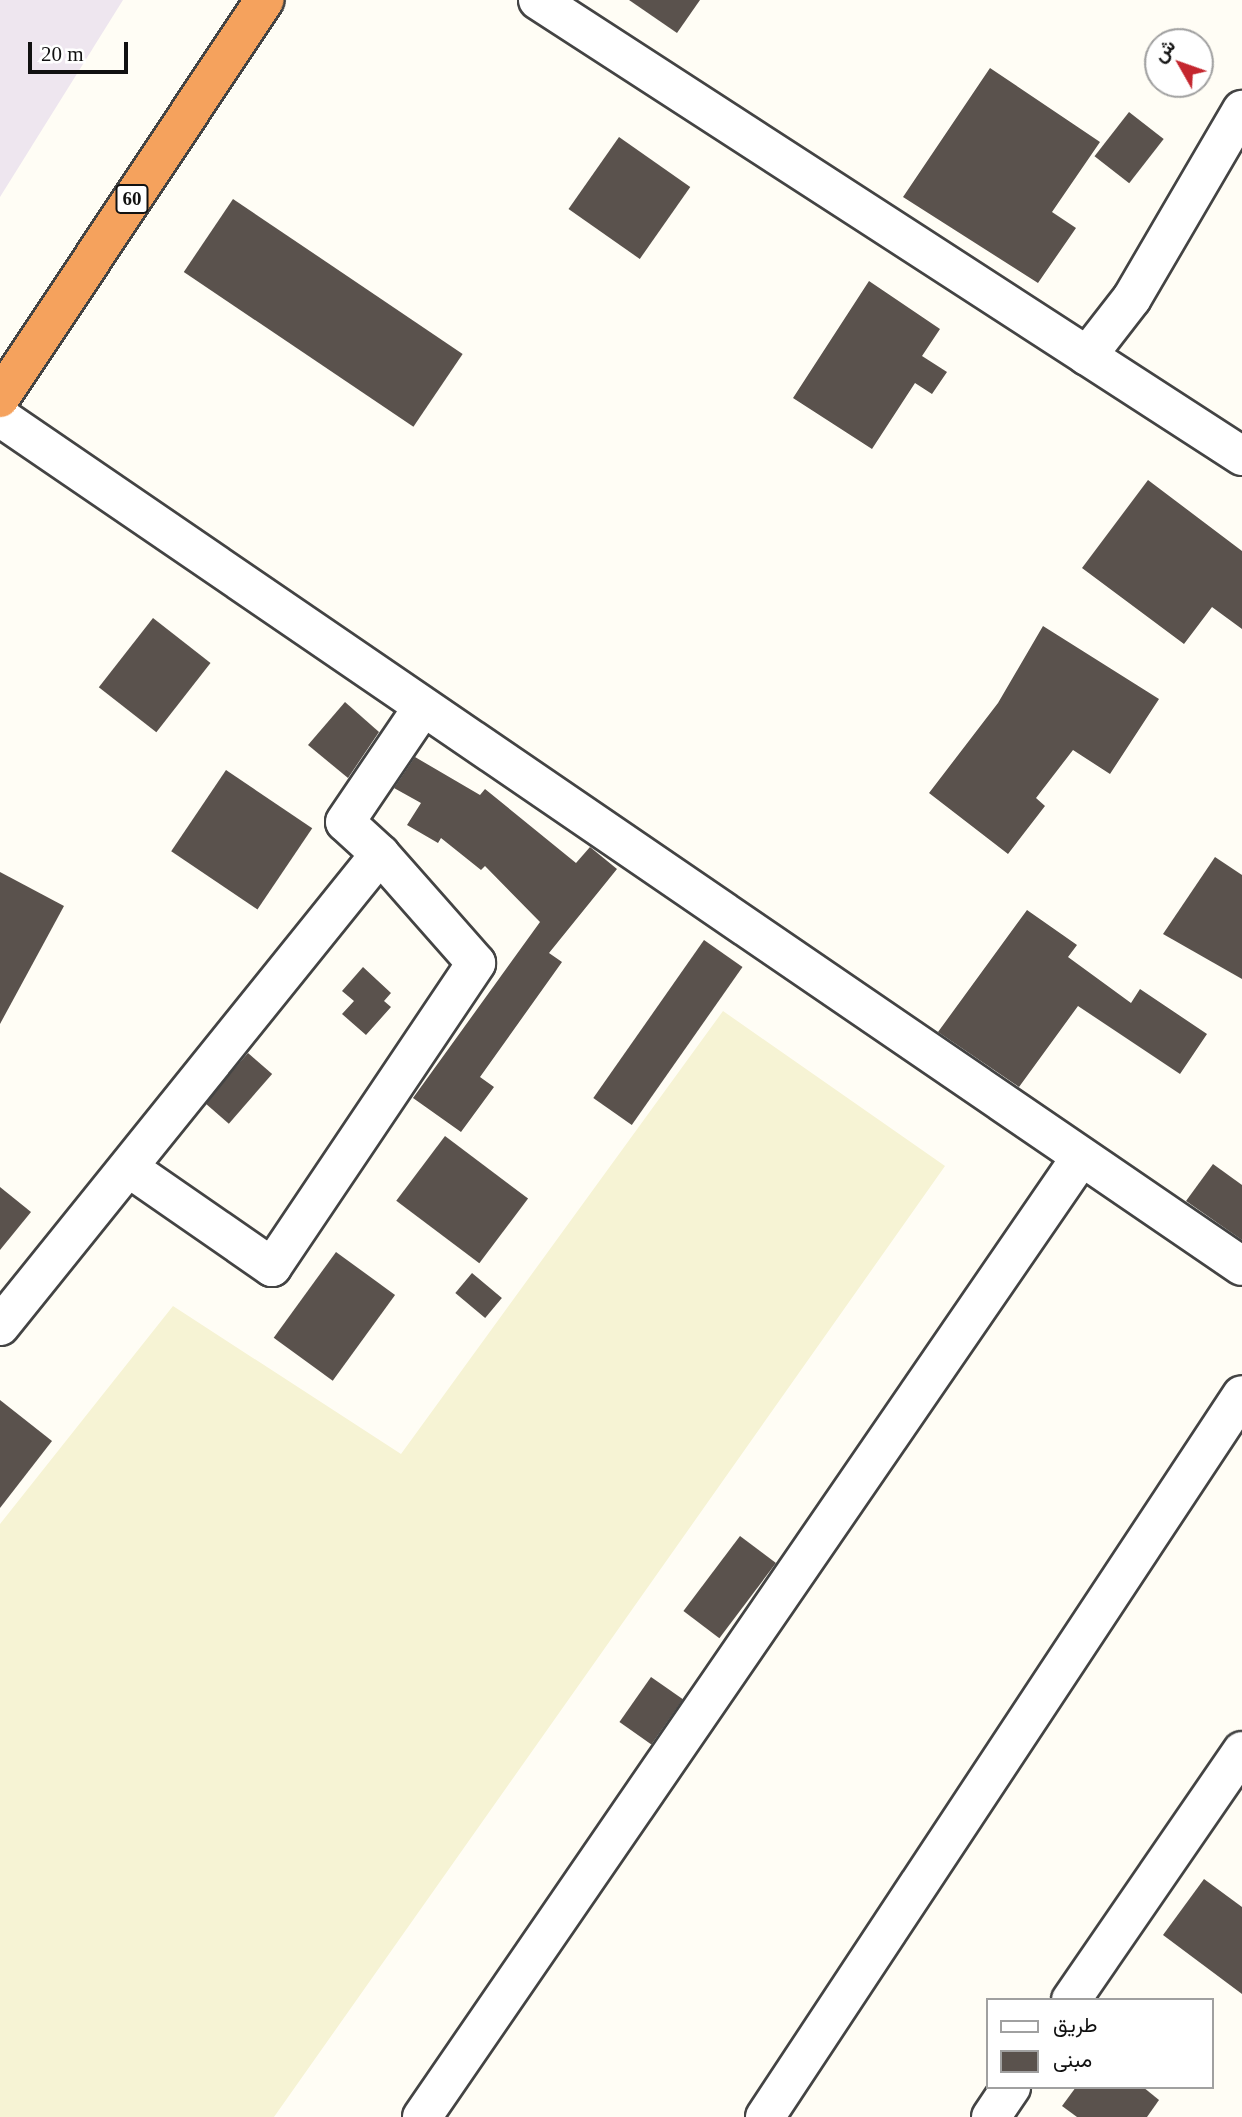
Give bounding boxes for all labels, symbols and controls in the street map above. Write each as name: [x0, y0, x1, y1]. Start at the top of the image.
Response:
scale bar: [32, 28, 131, 72]
north arrow: [1144, 28, 1214, 98]
text: ش: [1149, 35, 1179, 66]
text: 20 m: [41, 42, 84, 66]
road number: 60: [114, 183, 150, 214]
legend: [986, 1998, 1214, 2089]
text: طريق: [1053, 2013, 1098, 2037]
text: مبنى: [1053, 2048, 1092, 2072]

